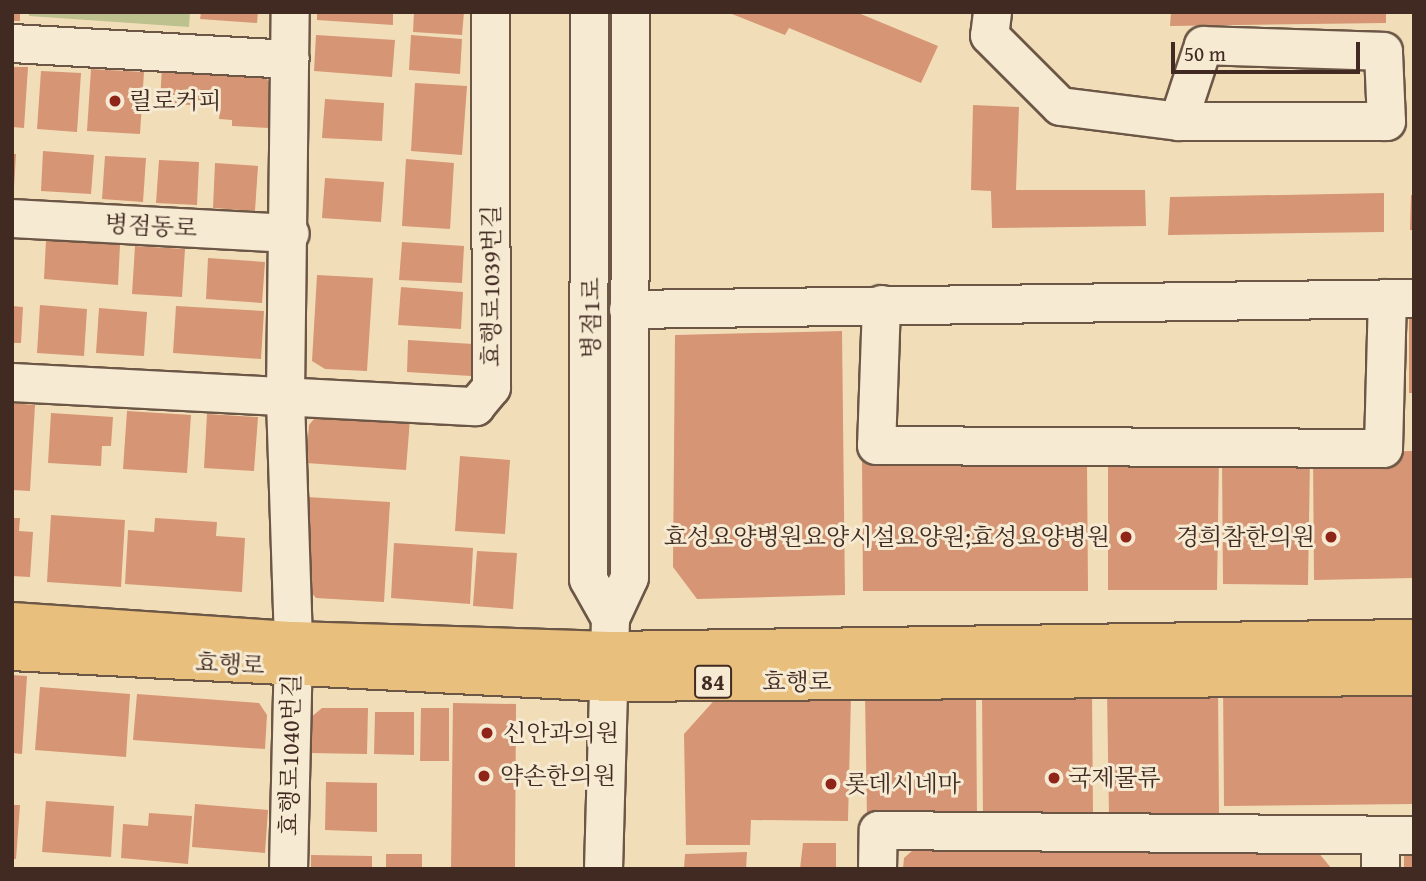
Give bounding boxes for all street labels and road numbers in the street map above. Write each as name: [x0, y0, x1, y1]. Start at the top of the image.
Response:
street label: 효행로1039번길: [477, 205, 505, 367]
street label: 병점동로: [104, 209, 198, 243]
street label: 병점1로: [577, 277, 605, 359]
street label: 효행로: [195, 648, 265, 680]
road number: 84: [694, 662, 732, 702]
street label: 효행로: [762, 668, 832, 696]
street label: 효행로1040번길: [274, 674, 306, 836]

